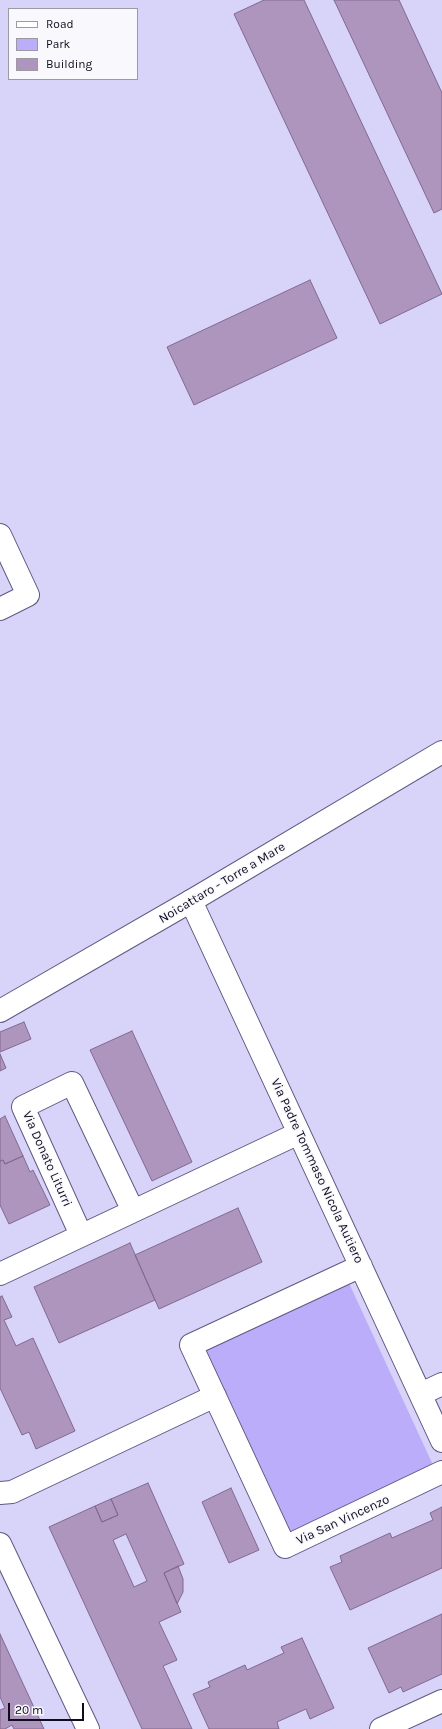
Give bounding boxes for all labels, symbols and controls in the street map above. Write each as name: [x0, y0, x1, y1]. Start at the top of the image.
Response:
legend: [8, 8, 138, 80]
text: Road: [46, 17, 74, 31]
text: Park: [46, 37, 70, 51]
text: Building: [46, 57, 92, 71]
street label: Noicattaro - Torre a Mare: [156, 839, 288, 927]
street label: Via Padre Tommaso Nicola Autiero: [267, 1076, 367, 1266]
street label: Via Donato Liturri: [19, 1109, 75, 1209]
street label: Via San Vincenzo: [294, 1492, 392, 1548]
scale bar: [10, 1695, 86, 1721]
text: 20 m: [15, 1703, 43, 1717]

